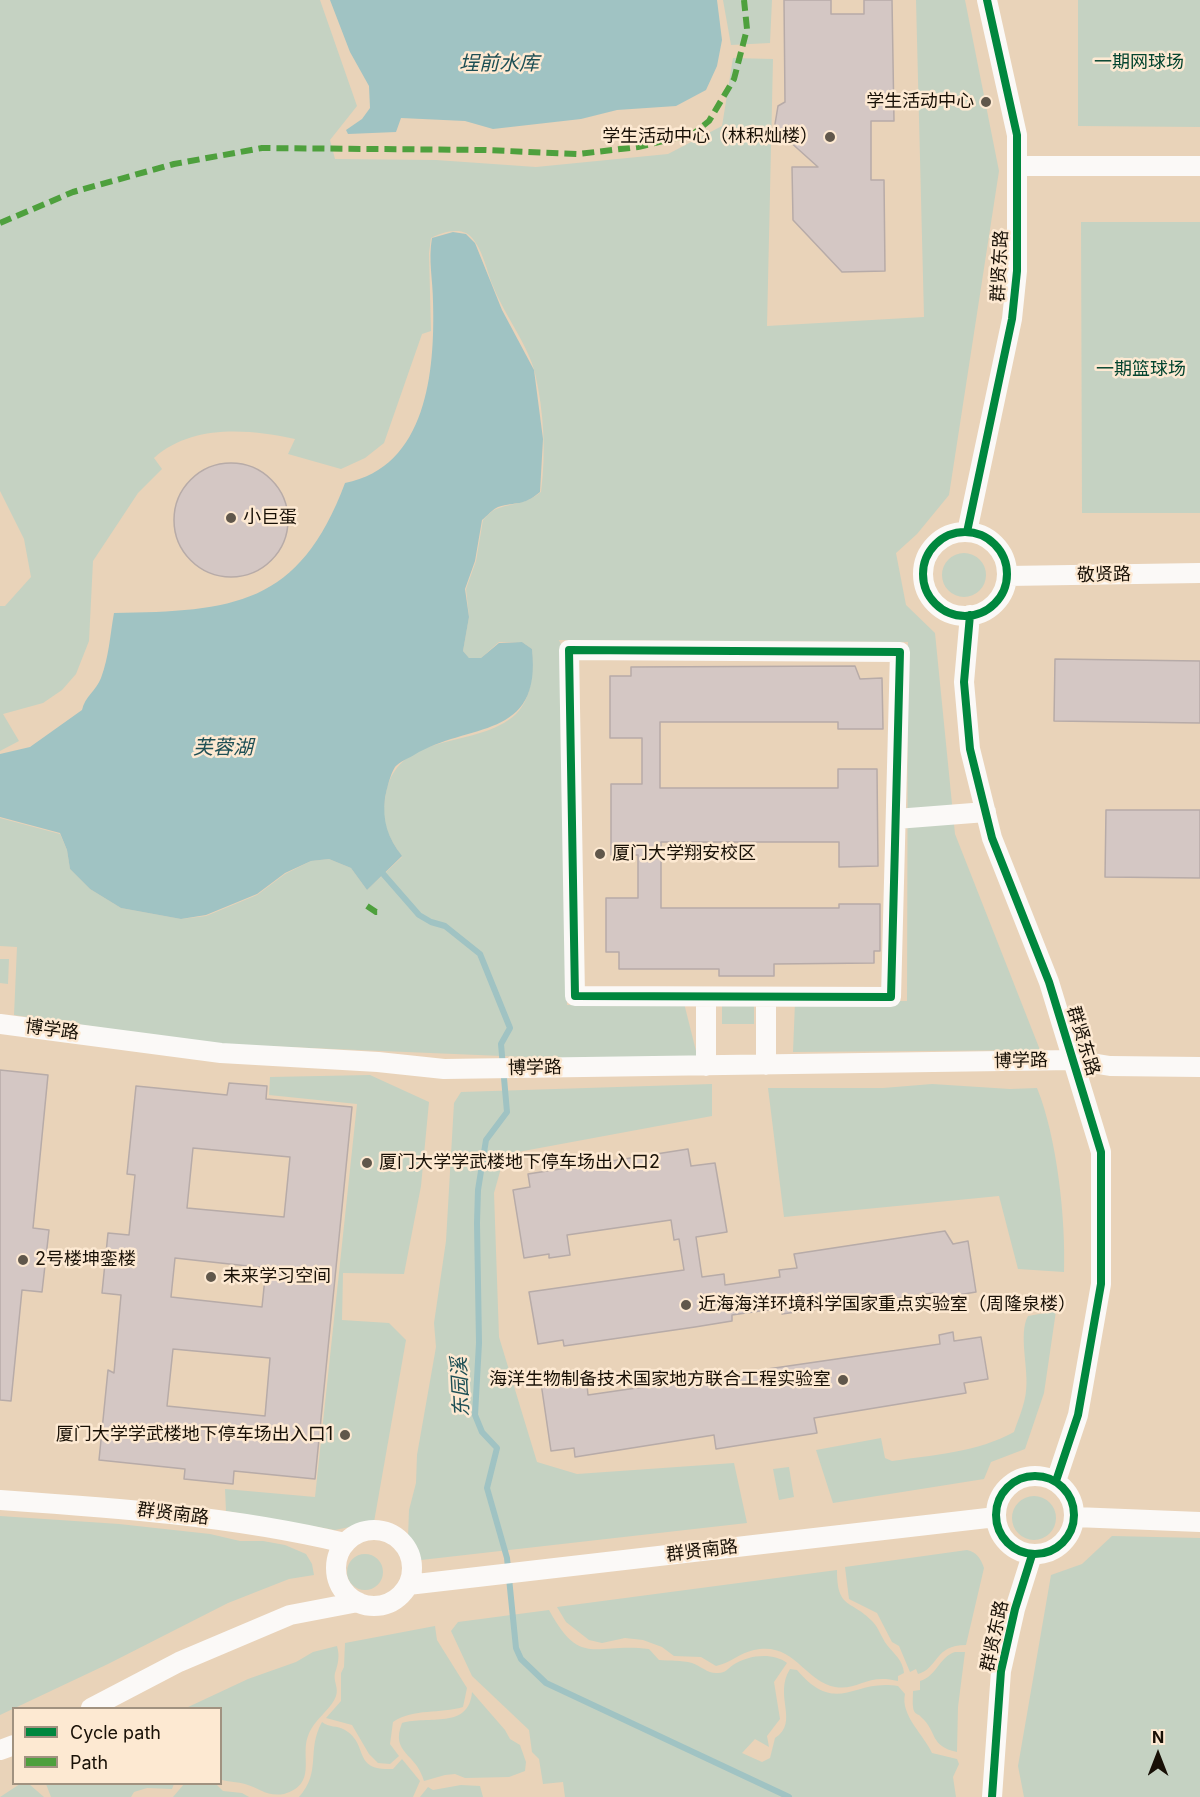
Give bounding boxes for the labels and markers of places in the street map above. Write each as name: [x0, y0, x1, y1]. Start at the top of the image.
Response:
place label: 学生活动中心: [866, 91, 974, 113]
marker: 学生活动中心: [979, 95, 993, 109]
place label: 学生活动中心（林积灿楼）: [602, 126, 818, 148]
marker: 学生活动中心（林积灿楼）: [823, 130, 837, 144]
place label: 小巨蛋: [243, 507, 297, 529]
marker: 小巨蛋: [224, 511, 238, 525]
place label: 厦门大学翔安校区: [612, 843, 756, 865]
marker: 厦门大学翔安校区: [593, 847, 607, 861]
place label: 厦门大学学武楼地下停车场出入口2: [379, 1152, 660, 1174]
marker: 厦门大学学武楼地下停车场出入口2: [360, 1156, 374, 1170]
place label: 2号楼坤銮楼: [35, 1249, 136, 1271]
marker: 2号楼坤銮楼: [16, 1253, 30, 1267]
place label: 未来学习空间: [223, 1266, 331, 1288]
marker: 未来学习空间: [204, 1270, 218, 1284]
place label: 近海海洋环境科学国家重点实验室（周隆泉楼）: [698, 1294, 1076, 1316]
marker: 近海海洋环境科学国家重点实验室（周隆泉楼）: [679, 1298, 693, 1312]
place label: 海洋生物制备技术国家地方联合工程实验室: [489, 1369, 831, 1391]
marker: 海洋生物制备技术国家地方联合工程实验室: [836, 1373, 850, 1387]
place label: 厦门大学学武楼地下停车场出入口1: [56, 1424, 333, 1446]
marker: 厦门大学学武楼地下停车场出入口1: [338, 1428, 352, 1442]

